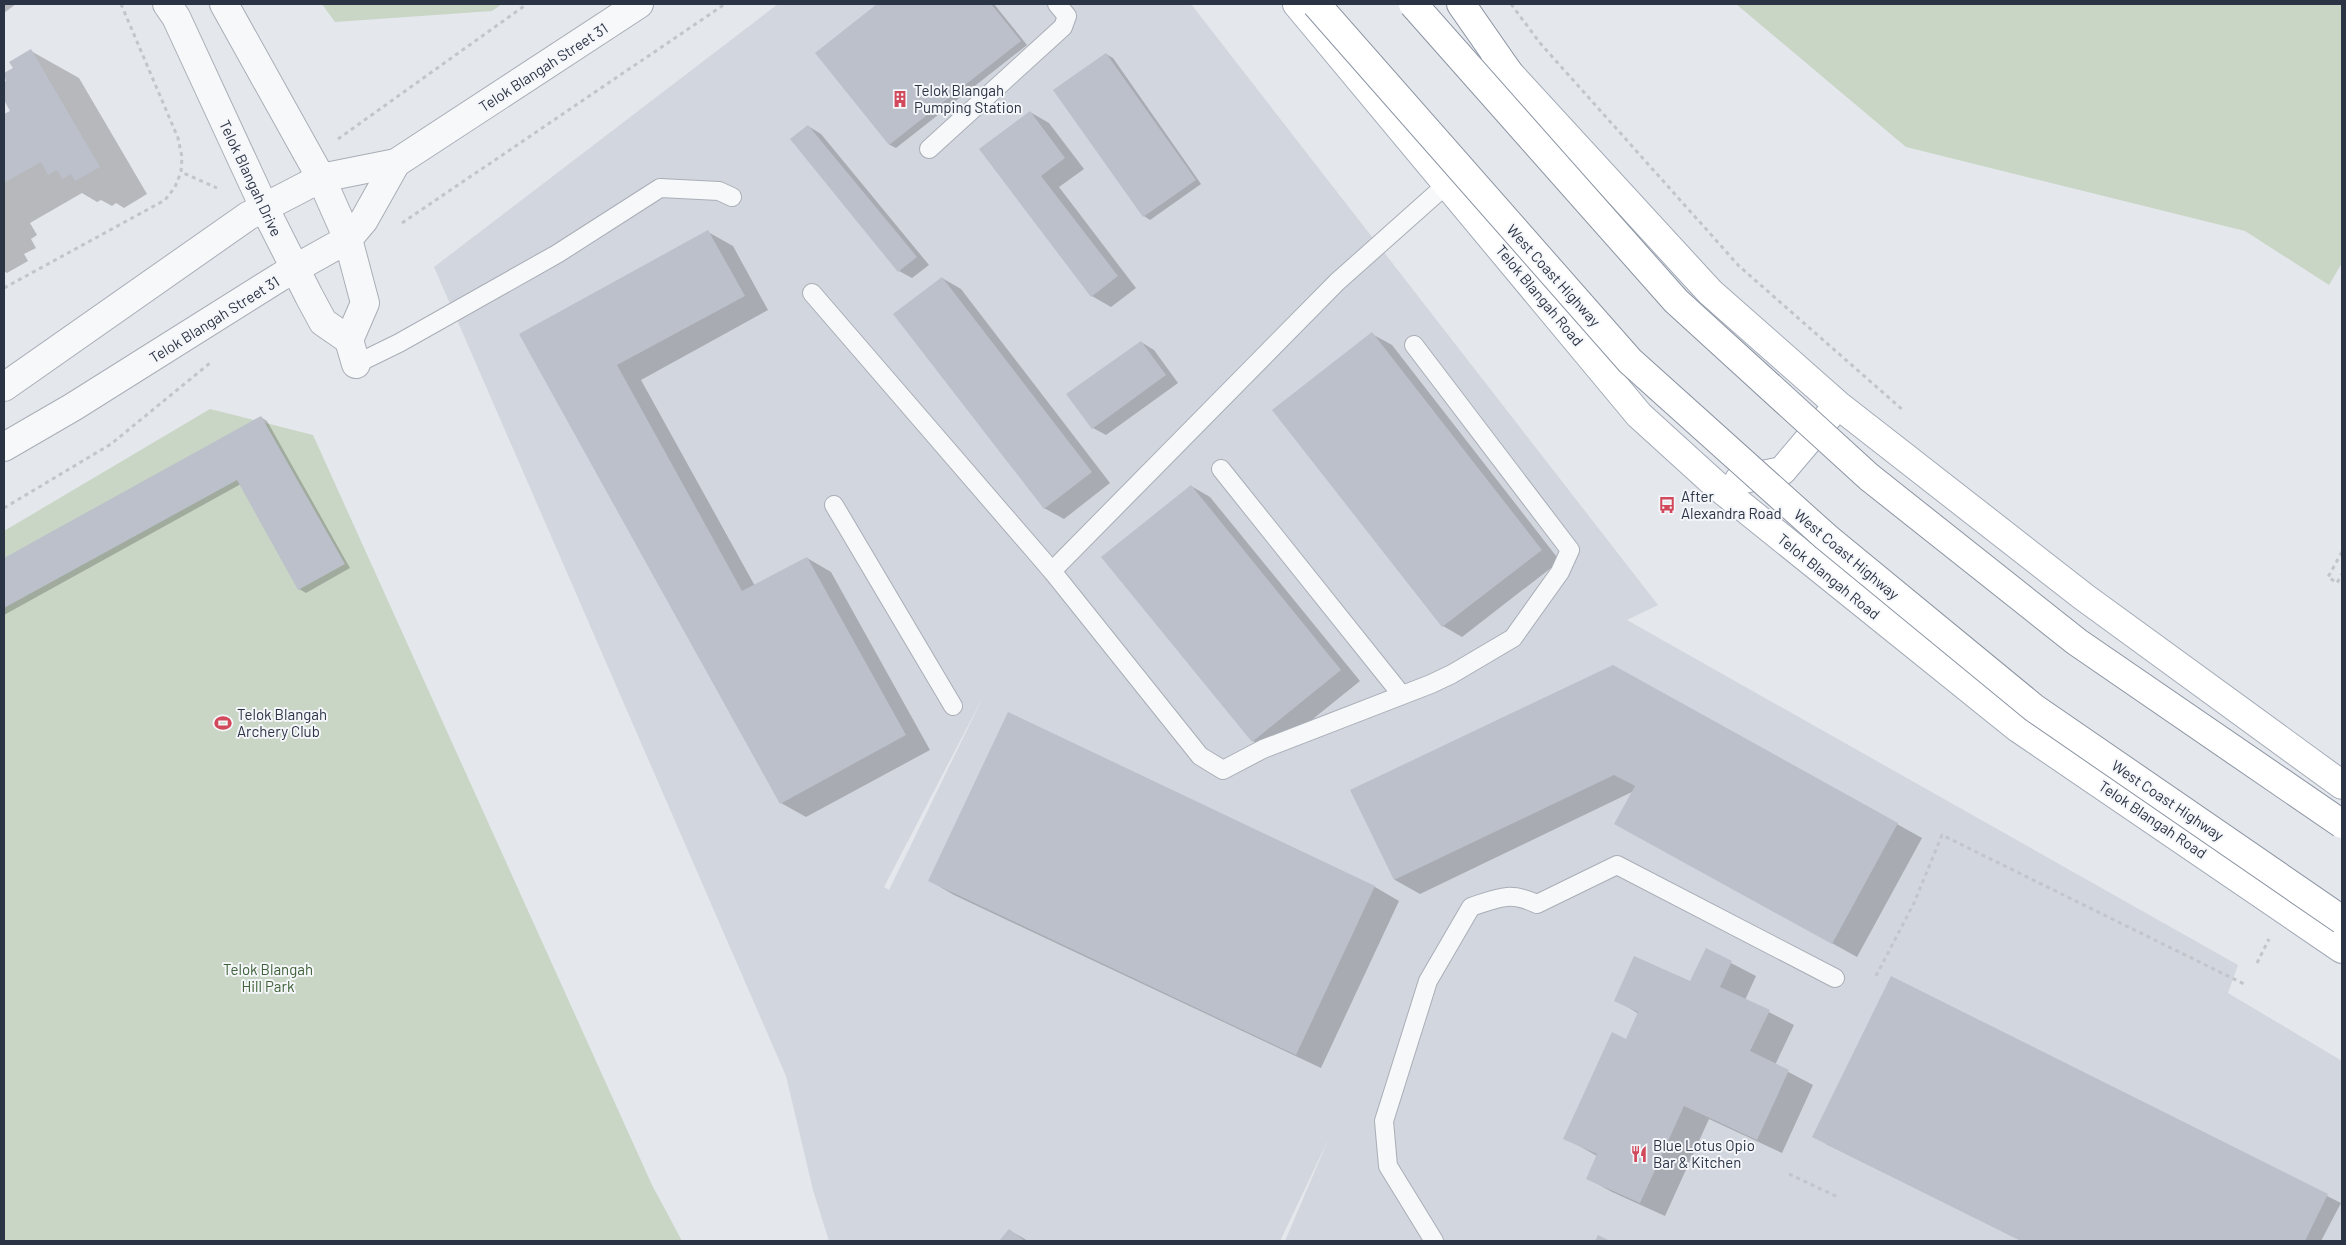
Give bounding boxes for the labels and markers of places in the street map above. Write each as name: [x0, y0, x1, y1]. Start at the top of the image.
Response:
place label: Telok Blangah Pumping Station: [914, 81, 1022, 116]
building icon: Telok Blangah Pumping Station: [890, 89, 910, 109]
place label: After Alexandra Road: [1681, 487, 1782, 522]
bus stop icon: After Alexandra Road: [1657, 495, 1677, 515]
place label: Telok Blangah Archery Club: [237, 705, 327, 740]
sports icon: Telok Blangah Archery Club: [213, 713, 233, 733]
place label: Blue Lotus Opio Bar & Kitchen: [1653, 1136, 1755, 1171]
restaurant icon: Blue Lotus Opio Bar & Kitchen: [1629, 1144, 1649, 1164]

